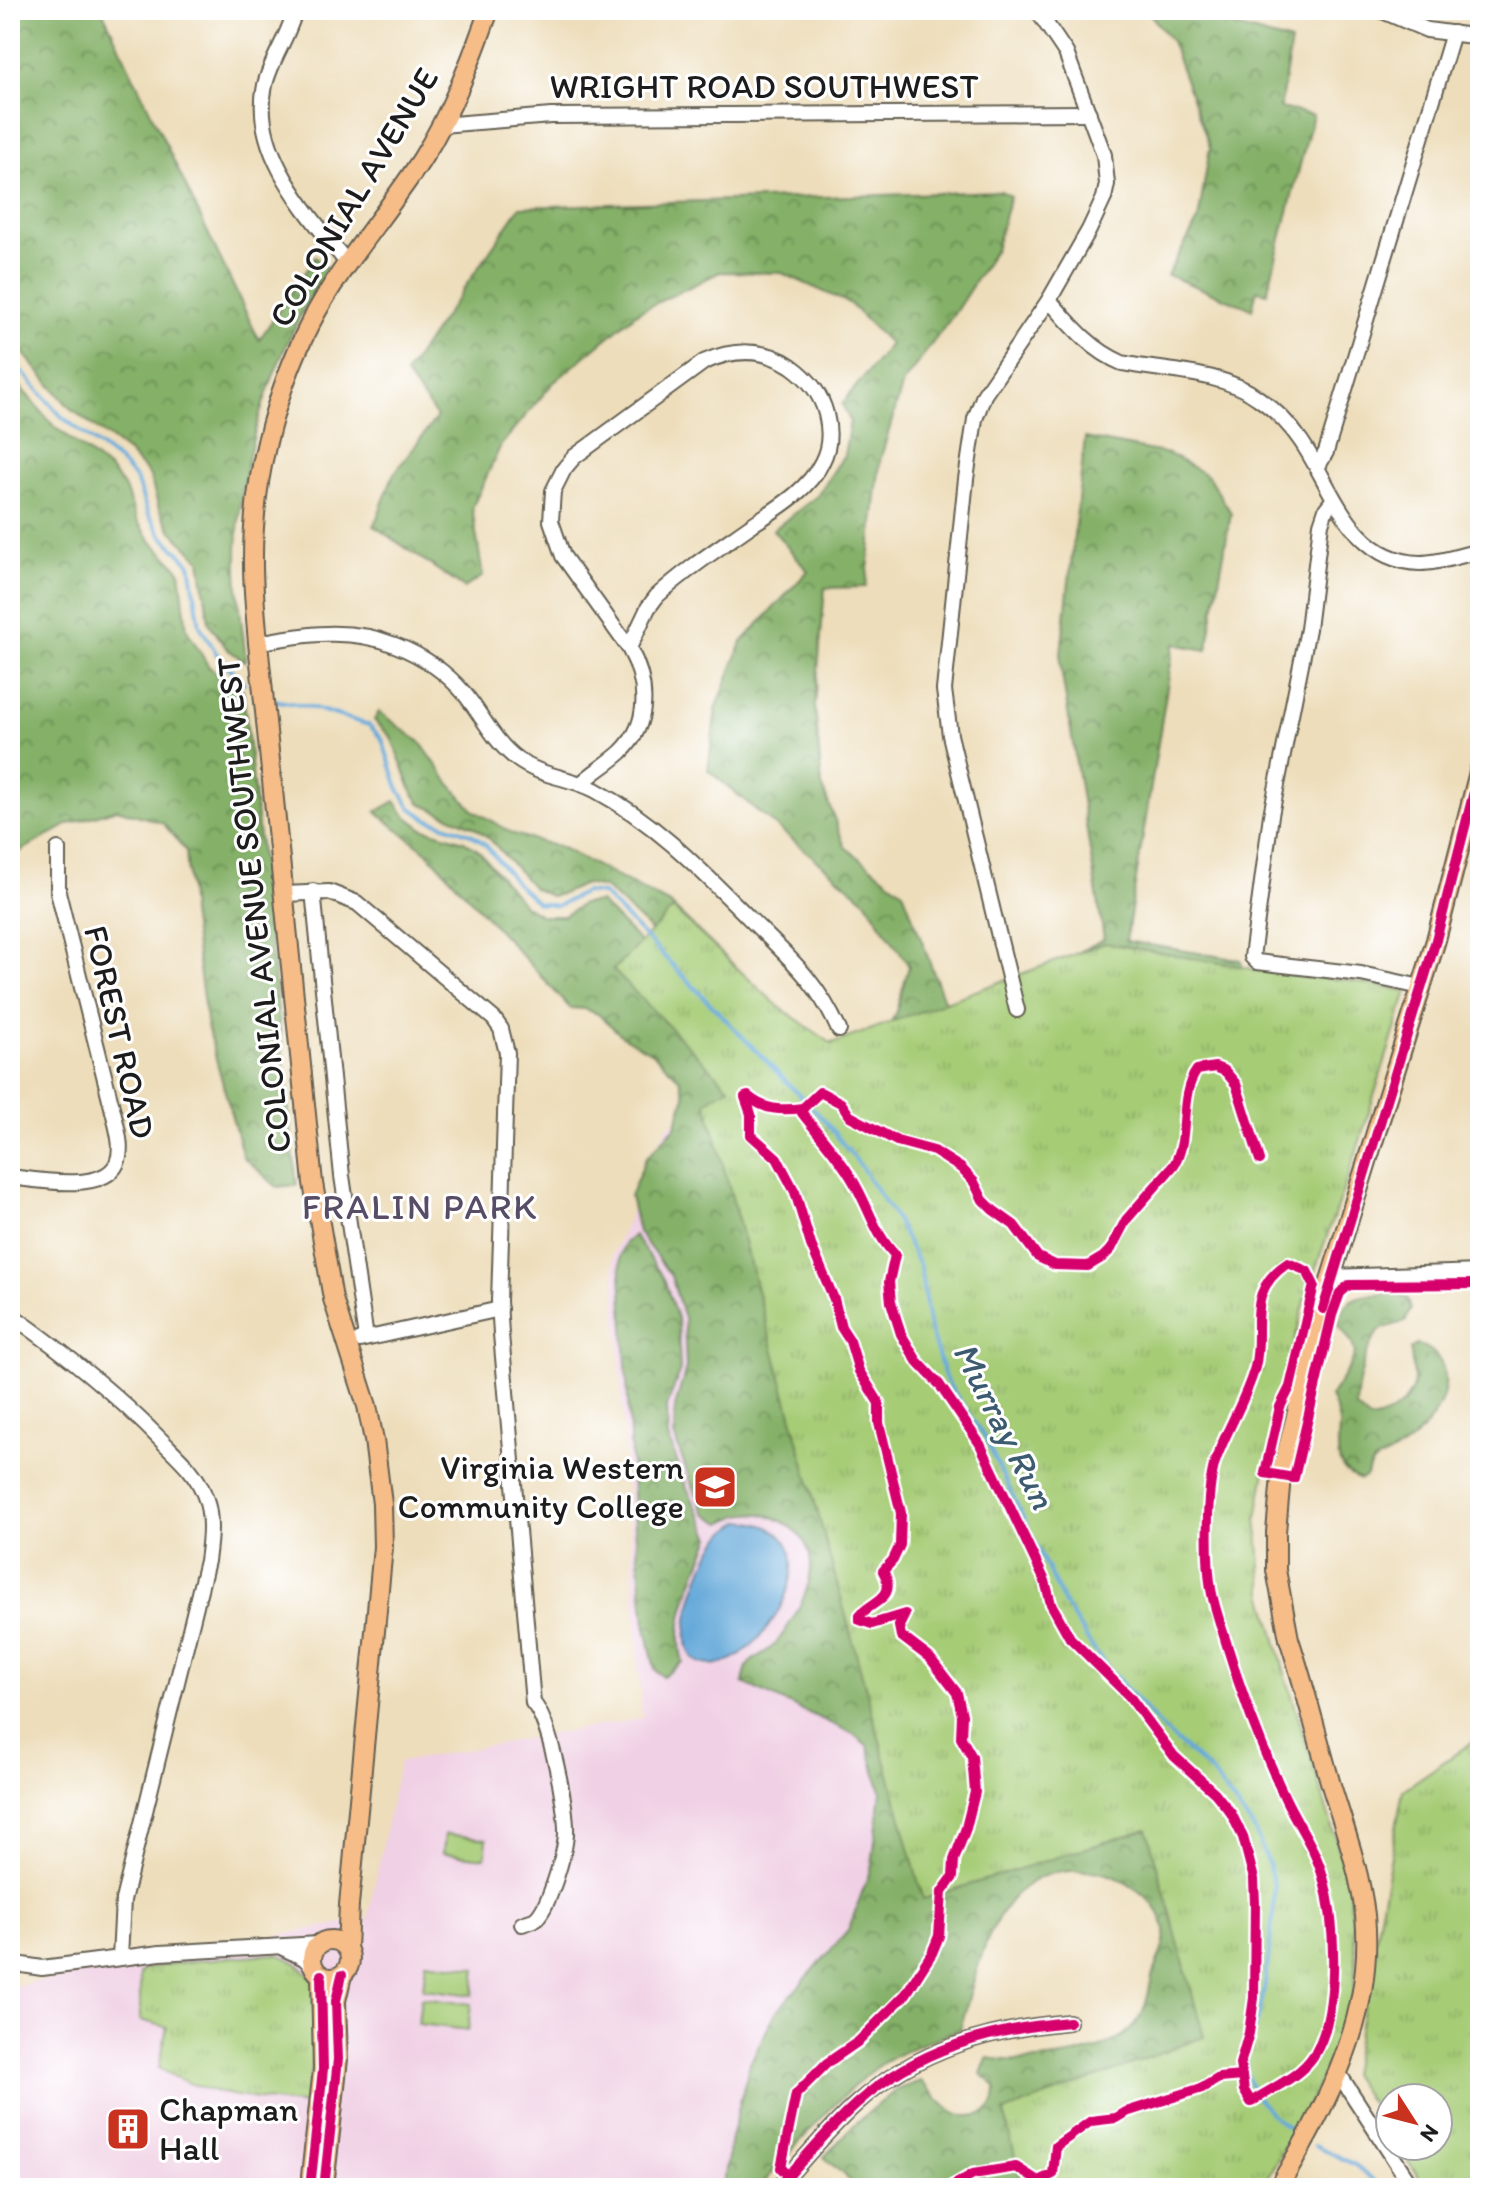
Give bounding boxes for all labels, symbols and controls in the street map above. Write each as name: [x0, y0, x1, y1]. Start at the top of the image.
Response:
street label: COLONIAL AVENUE: [260, 60, 447, 335]
street label: WRIGHT ROAD SOUTHWEST: [550, 66, 978, 107]
street label: COLONIAL AVENUE SOUTHWEST: [207, 655, 300, 1155]
street label: FOREST ROAD: [75, 921, 164, 1143]
district label: FRALIN PARK: [302, 1185, 538, 1228]
water label: Murray Run: [944, 1335, 1065, 1516]
place label: Virginia Western Community College: [398, 1447, 684, 1527]
school or university icon: Virginia Western Community College: [691, 1463, 739, 1511]
north arrow: [1374, 2082, 1454, 2162]
place label: Chapman Hall: [159, 2089, 298, 2169]
building icon: Chapman Hall: [104, 2105, 152, 2153]
text: N: [1414, 2120, 1445, 2147]

